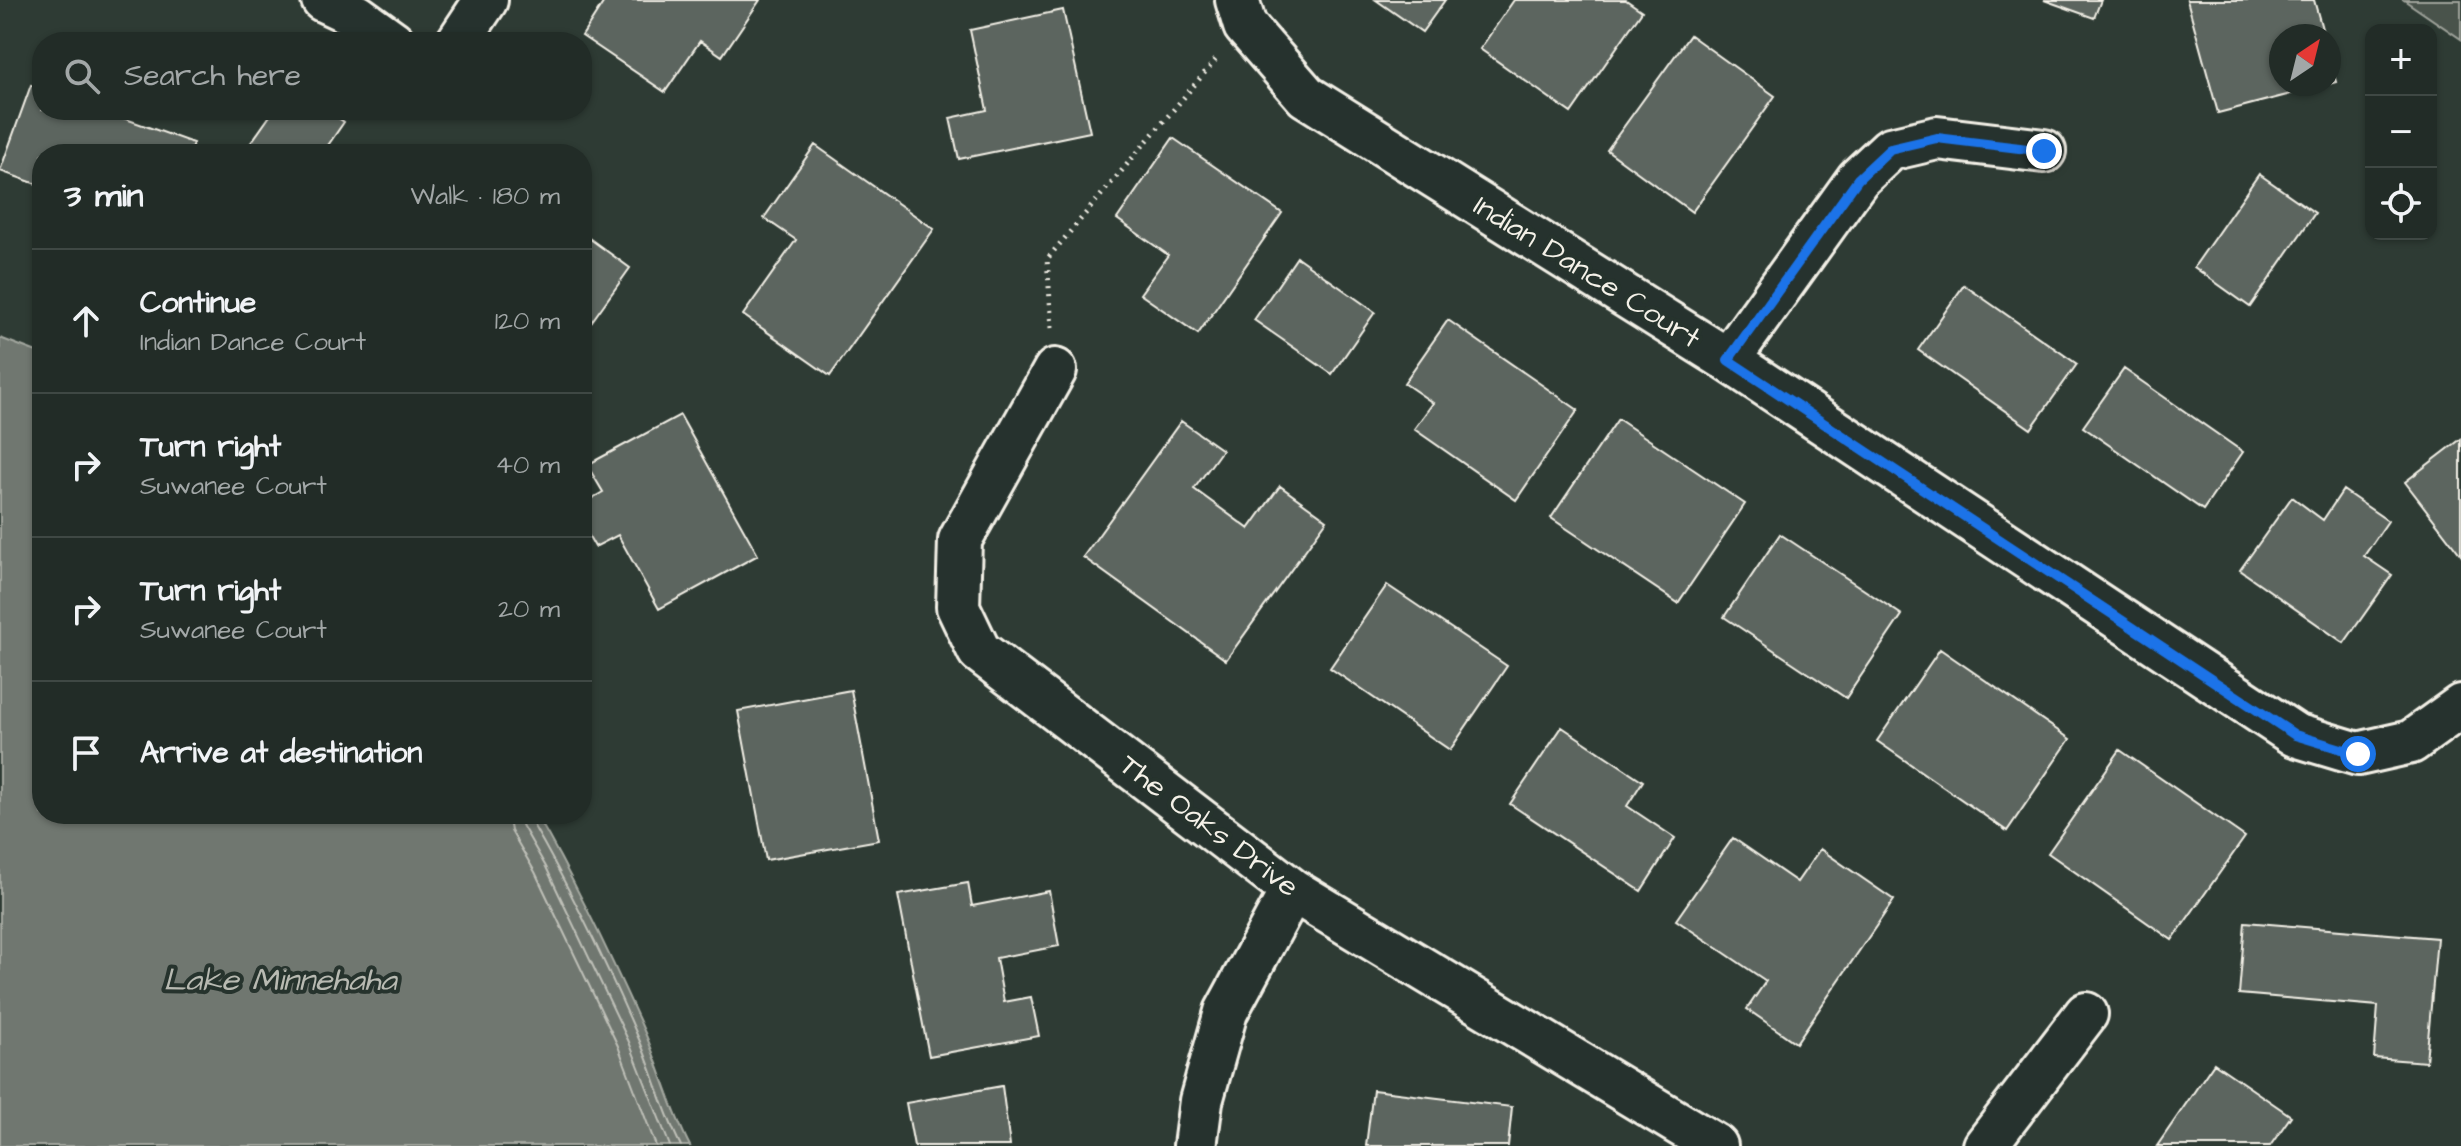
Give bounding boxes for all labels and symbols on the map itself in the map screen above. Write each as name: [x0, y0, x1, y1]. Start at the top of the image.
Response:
north arrow: [2269, 24, 2341, 96]
route end: [2026, 133, 2062, 169]
street label: Indian Dance Court: [1465, 185, 1709, 359]
route start: [2340, 736, 2376, 772]
street label: The Oaks Drive: [1111, 745, 1307, 907]
water label: Lake Minnehaha: [163, 958, 398, 1003]

